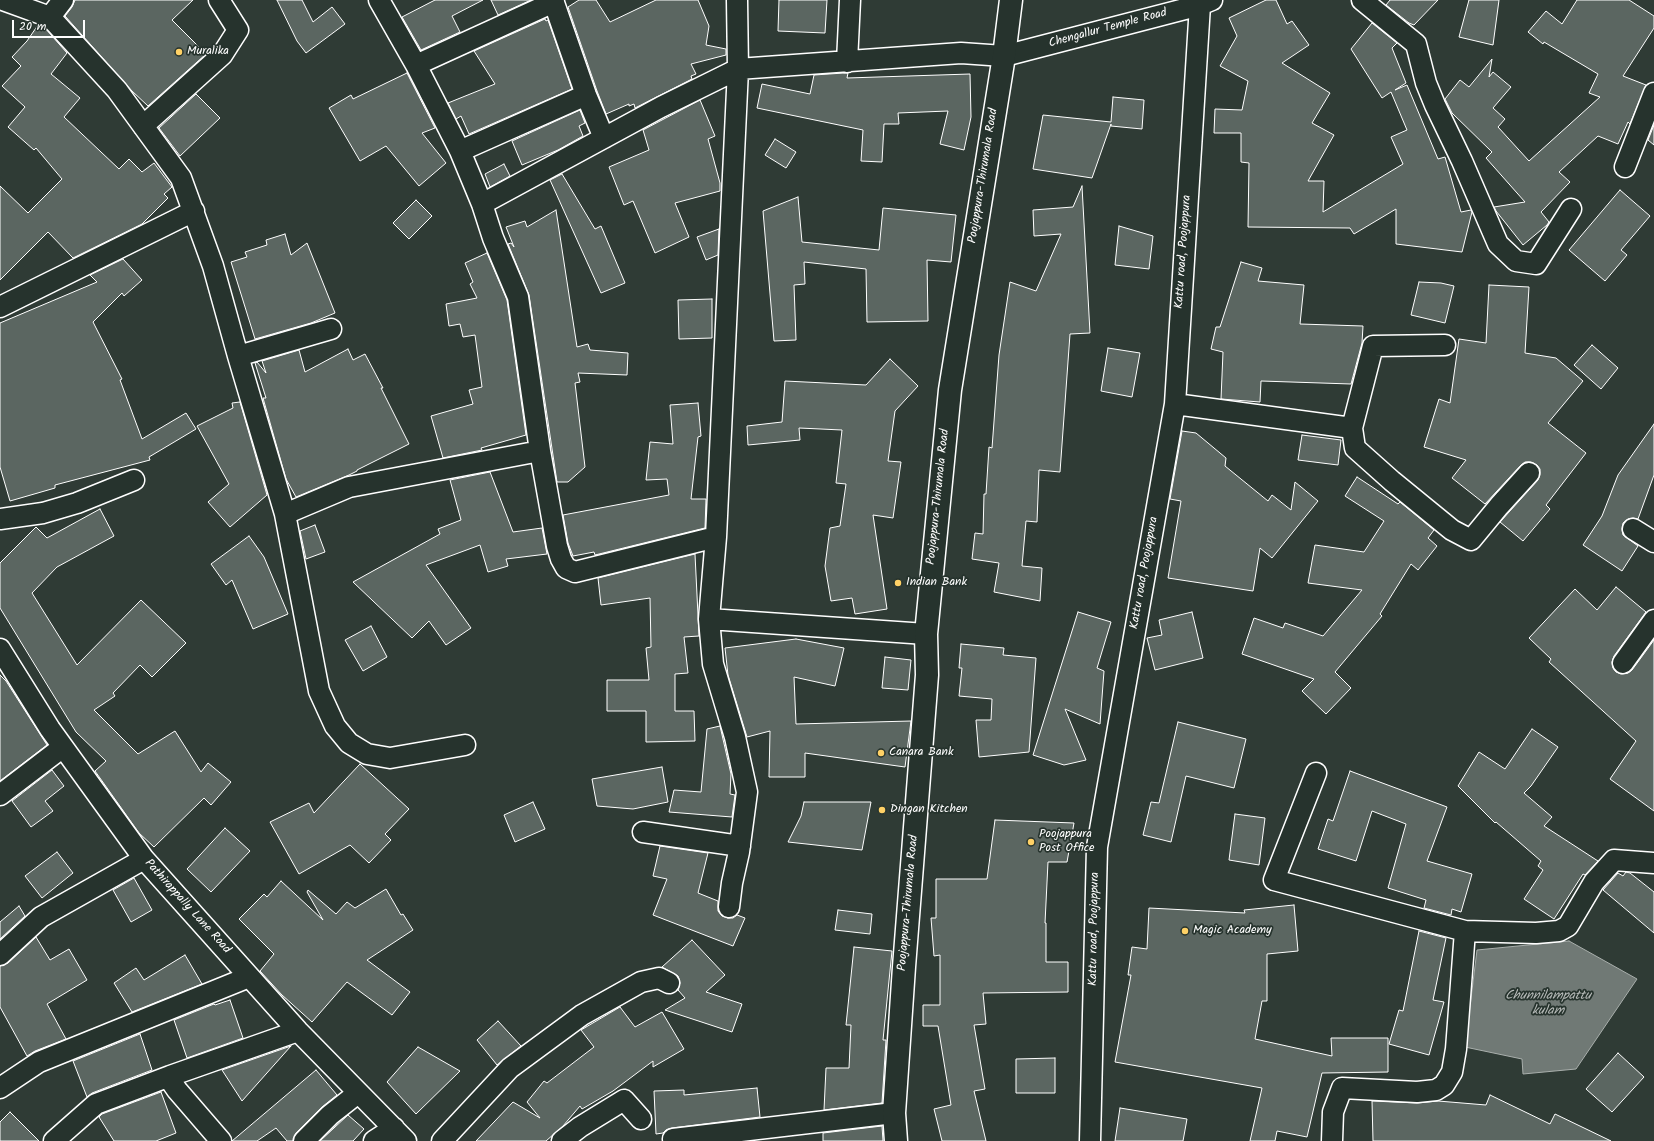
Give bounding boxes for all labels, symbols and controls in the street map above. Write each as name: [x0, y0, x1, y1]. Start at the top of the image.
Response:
street label: Chengallur Temple Road: [1047, 6, 1169, 52]
scale bar: [14, 12, 87, 38]
text: 20 m: [19, 17, 46, 36]
place label: Muralika: [187, 45, 229, 59]
marker: Muralika: [174, 47, 184, 57]
street label: Poojappura-Thirumala Road: [966, 107, 1002, 245]
street label: Kattu road, Poojappura: [1173, 195, 1195, 309]
street label: Poojappura-Thirumala Road: [925, 428, 953, 566]
street label: Kattu road, Poojappura: [1128, 516, 1162, 630]
place label: Indian Bank: [906, 576, 967, 590]
marker: Indian Bank: [893, 578, 903, 588]
place label: Canara Bank: [889, 746, 954, 760]
marker: Canara Bank: [876, 748, 886, 758]
place label: Dingan Kitchen: [890, 803, 968, 817]
marker: Dingan Kitchen: [877, 805, 887, 815]
place label: Poojappura Post Office: [1039, 828, 1094, 856]
street label: Poojappura-Thirumala Road: [896, 834, 922, 972]
marker: Poojappura Post Office: [1026, 837, 1036, 847]
street label: Pathirappally Lane Road: [141, 857, 233, 957]
street label: Kattu road, Poojappura: [1087, 872, 1103, 986]
place label: Magic Academy: [1193, 924, 1272, 938]
marker: Magic Academy: [1180, 926, 1190, 936]
water label: Chunnilampattu kulam: [1505, 989, 1591, 1020]

